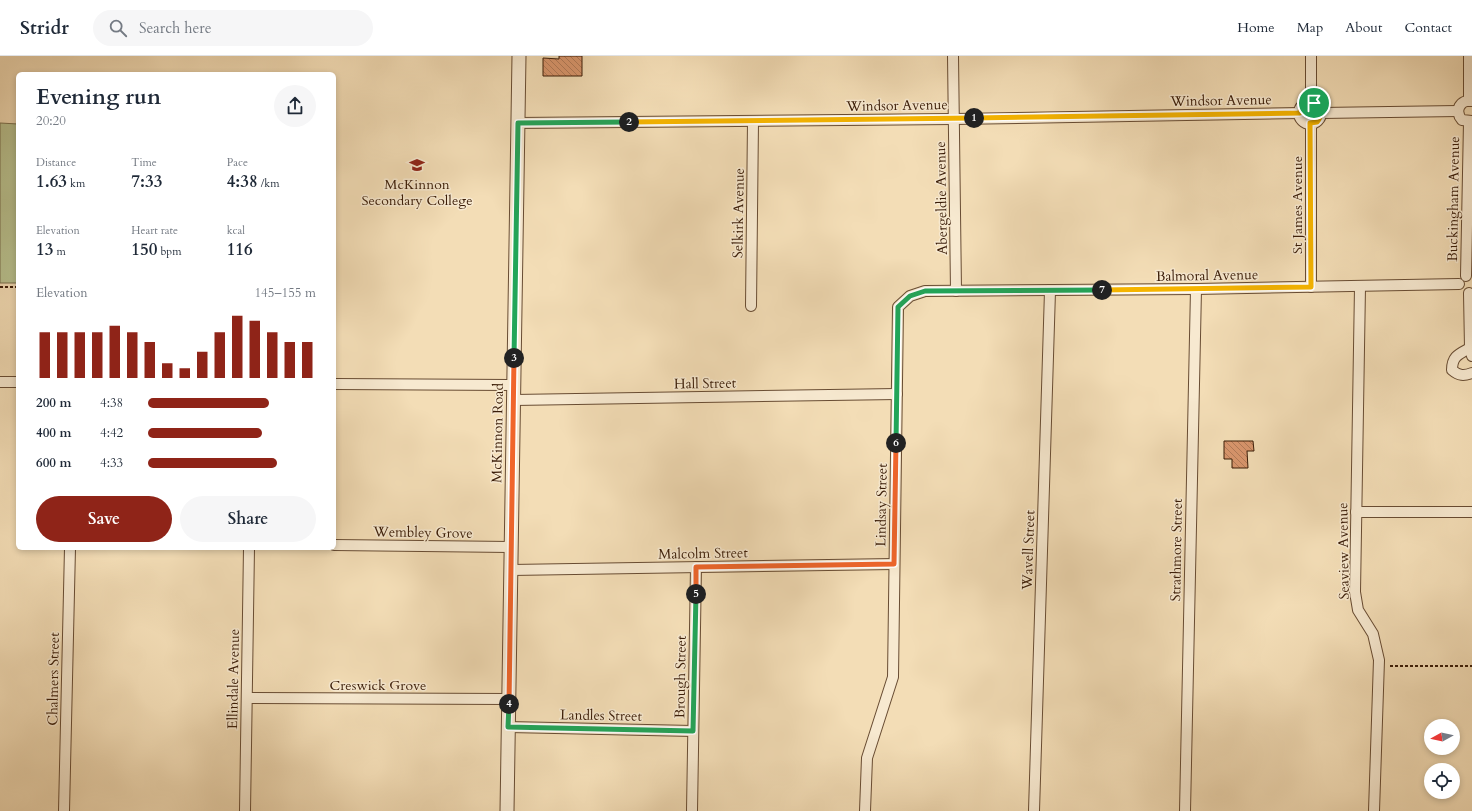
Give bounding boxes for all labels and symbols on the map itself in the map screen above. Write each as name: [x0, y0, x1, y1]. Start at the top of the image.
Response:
pin: [1297, 86, 1331, 120]
street label: Windsor Avenue: [1169, 90, 1272, 111]
street label: Windsor Avenue: [845, 95, 948, 116]
pin: 1: [964, 108, 984, 128]
pin: 2: [619, 112, 639, 132]
street label: Buckingham Avenue: [1443, 136, 1464, 262]
street label: Abergeldie Avenue: [931, 141, 952, 255]
school or university icon: McKinnon Secondary College: [408, 156, 426, 174]
street label: St James Avenue: [1288, 156, 1307, 254]
street label: Selkirk Avenue: [728, 168, 749, 258]
place label: McKinnon Secondary College: [361, 175, 473, 210]
street label: Balmoral Avenue: [1156, 265, 1258, 286]
pin: 7: [1092, 280, 1112, 300]
pin: 3: [504, 348, 524, 368]
street label: Hall Street: [674, 373, 737, 394]
street label: McKinnon Road: [487, 382, 508, 483]
pin: 6: [886, 433, 906, 453]
street label: Lindsay Street: [871, 463, 892, 547]
street label: Strathmore Street: [1166, 498, 1187, 602]
street label: Seaview Avenue: [1333, 502, 1354, 600]
street label: Wavell Street: [1018, 509, 1039, 591]
street label: Wembley Grove: [372, 522, 473, 543]
street label: Malcolm Street: [658, 543, 749, 564]
pin: 5: [686, 584, 706, 604]
street label: Ellindale Avenue: [223, 629, 244, 729]
street label: Chalmers Street: [43, 632, 64, 726]
street label: Brough Street: [670, 635, 691, 719]
street label: Creswick Grove: [330, 676, 426, 695]
pin: 4: [499, 694, 519, 714]
street label: Landles Street: [560, 705, 643, 726]
north arrow: [1424, 719, 1460, 755]

